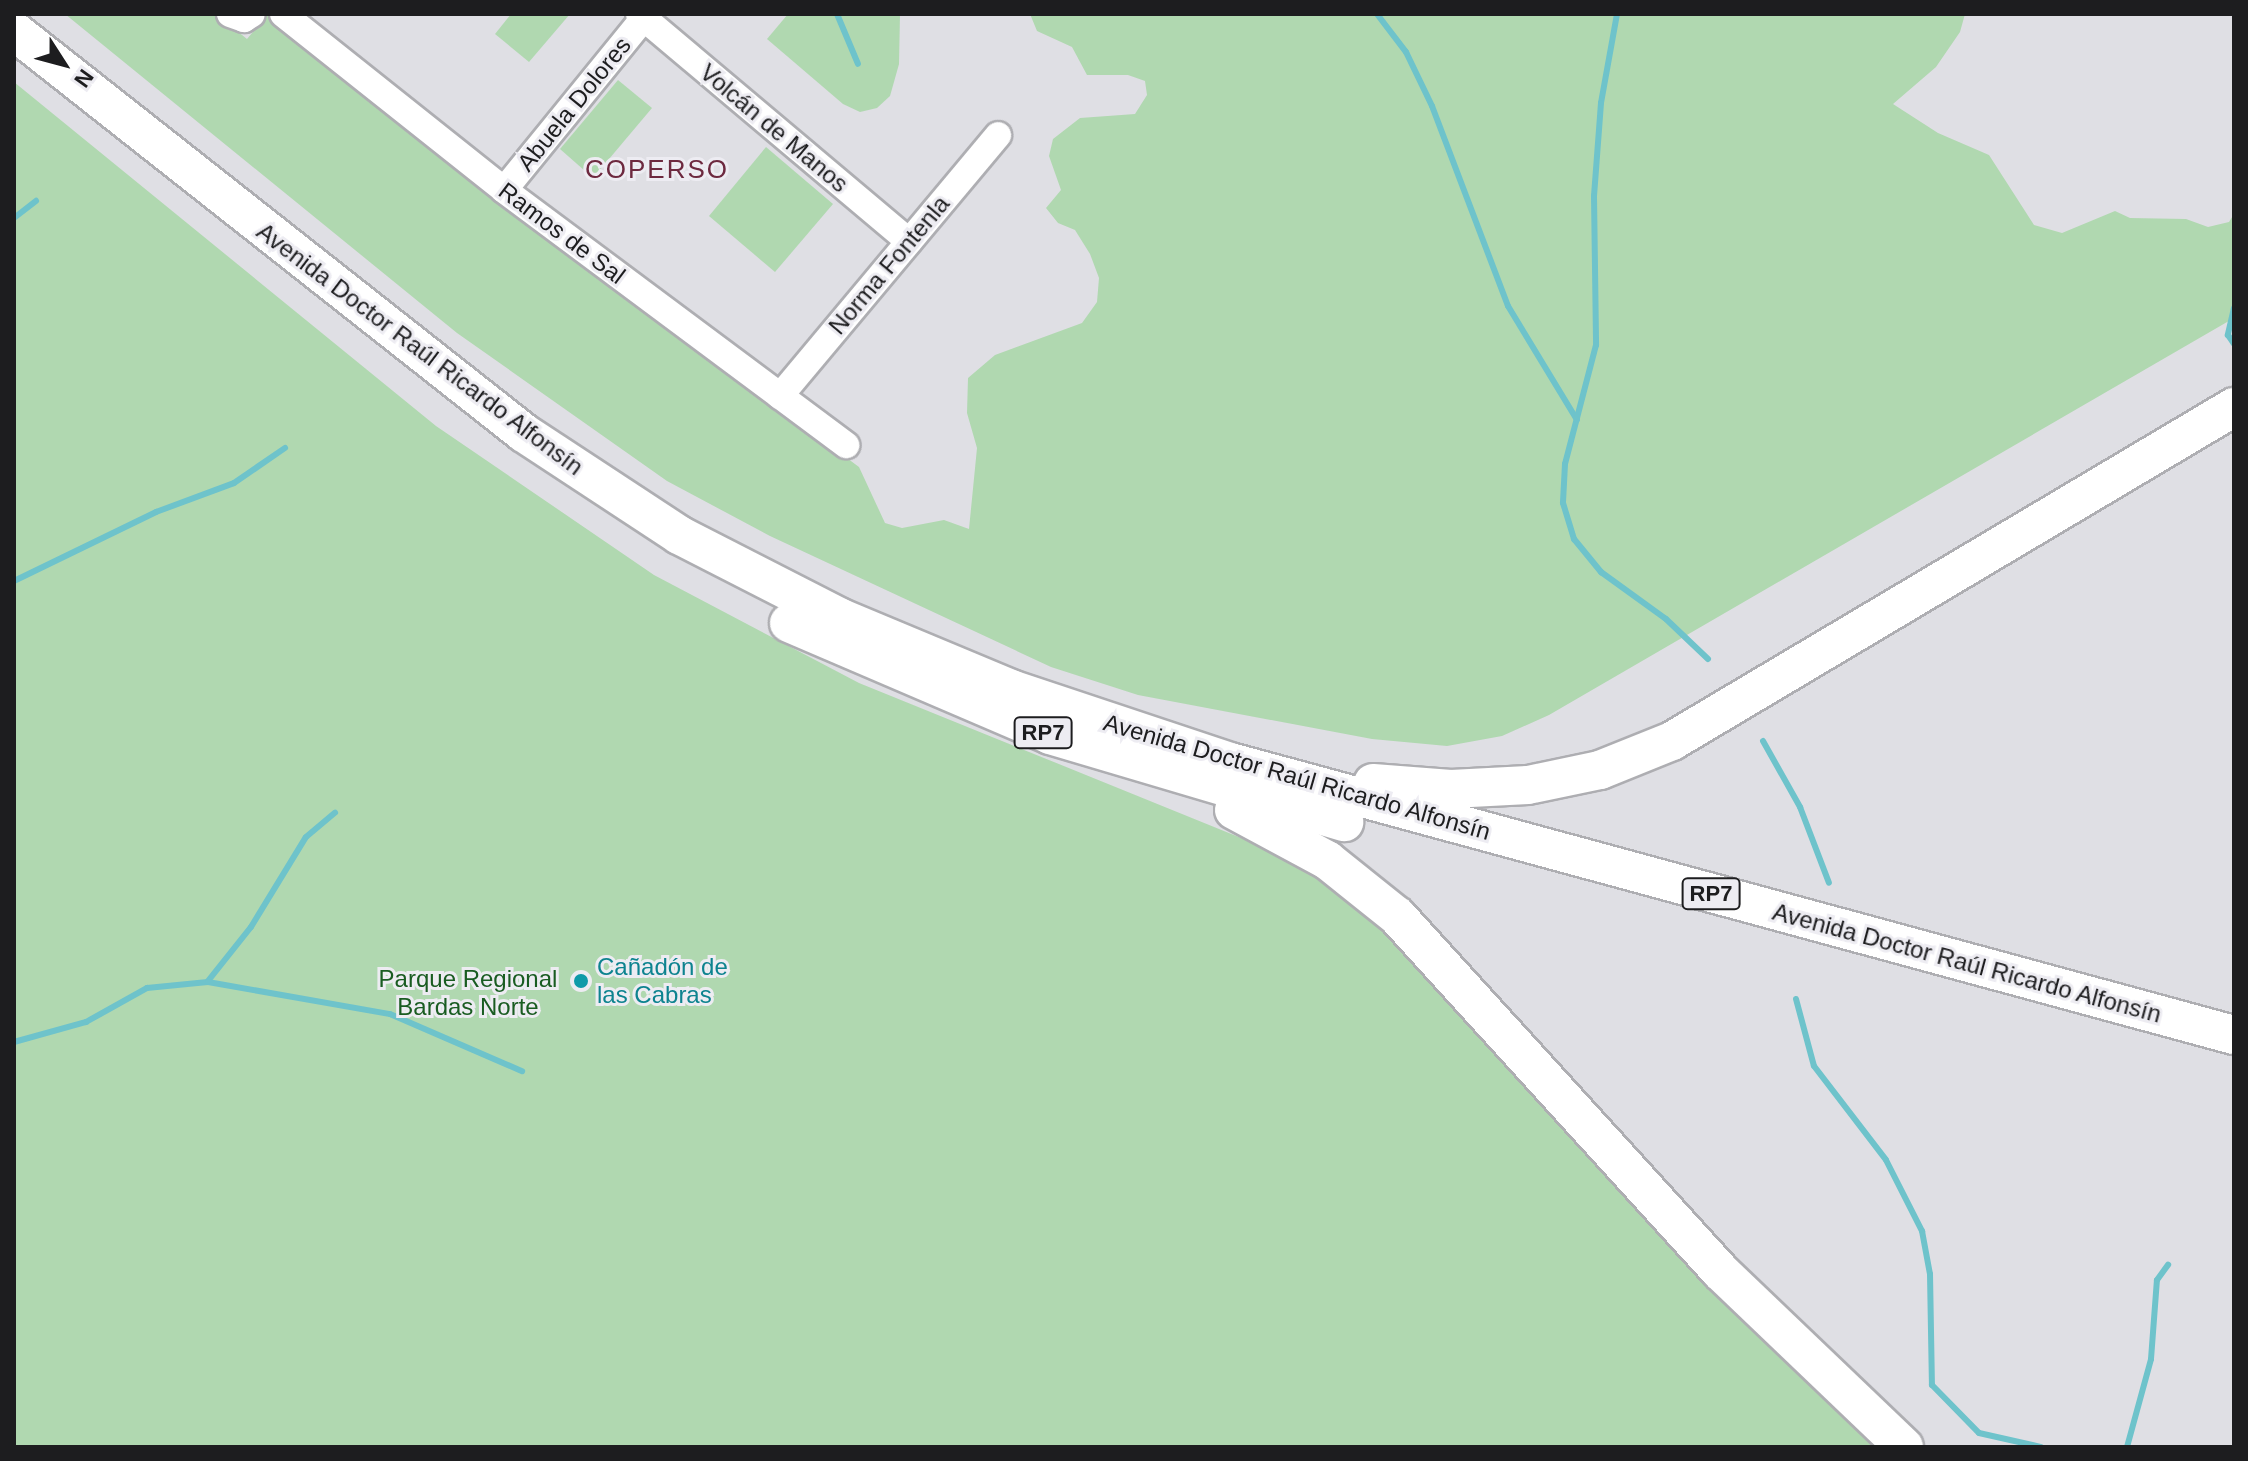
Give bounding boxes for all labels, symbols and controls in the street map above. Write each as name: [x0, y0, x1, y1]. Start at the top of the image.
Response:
north arrow: [24, 24, 104, 104]
street label: Abuela Dolores: [511, 31, 637, 177]
street label: Volcán de Manos: [694, 58, 854, 198]
text: N: [69, 65, 99, 92]
district label: COPERSO: [585, 154, 729, 186]
street label: Ramos de Sal: [493, 176, 631, 290]
street label: Norma Fontenla: [823, 190, 955, 340]
street label: Avenida Doctor Raúl Ricardo Alfonsín: [251, 216, 589, 482]
street label: Avenida Doctor Raúl Ricardo Alfonsín: [1100, 708, 1494, 846]
road number: RP7: [1013, 715, 1073, 751]
road number: RP7: [1681, 876, 1741, 912]
street label: Avenida Doctor Raúl Ricardo Alfonsín: [1769, 897, 2165, 1029]
place label: Cañadón de las Cabras: [597, 953, 728, 1009]
park label: Parque Regional Bardas Norte: [379, 965, 557, 1021]
marker: Cañadón de las Cabras: [572, 972, 590, 990]

